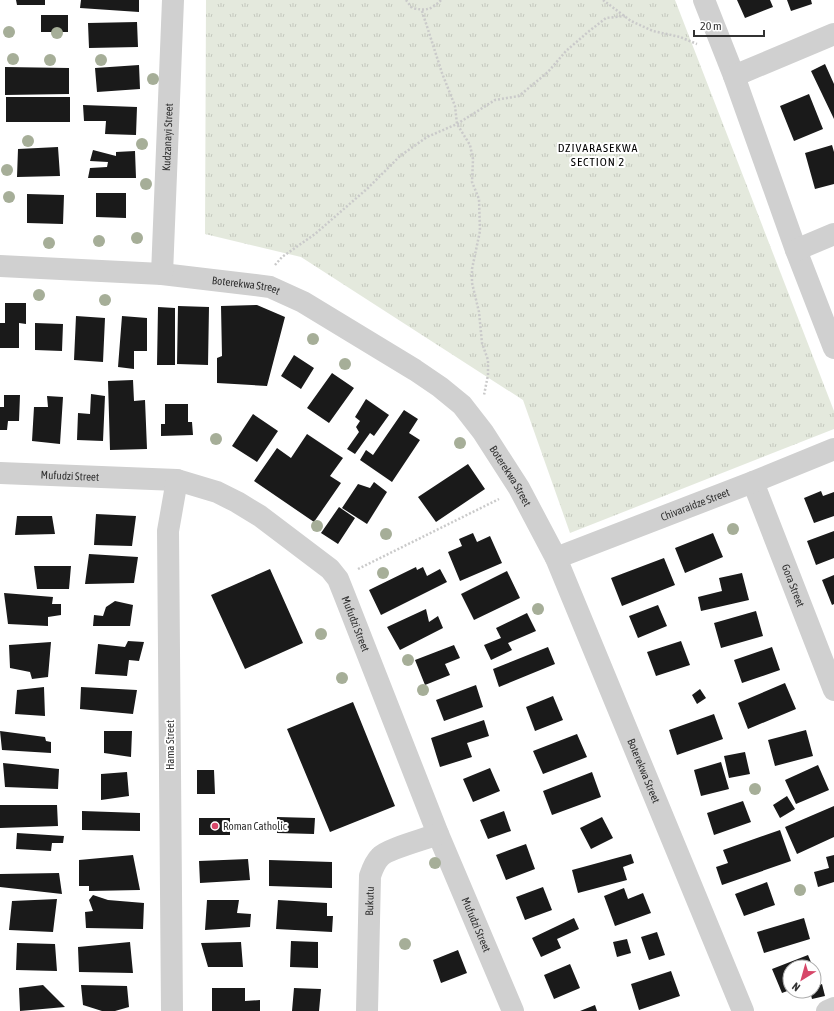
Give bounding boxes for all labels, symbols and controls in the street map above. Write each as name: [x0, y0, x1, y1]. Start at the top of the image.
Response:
scale bar: [694, 12, 764, 38]
text: 20 m: [700, 19, 722, 33]
street label: Kudzanayi Street: [160, 103, 175, 171]
district label: DZIVARASEKWA SECTION 2: [558, 141, 638, 169]
street label: Boterekwa Street: [211, 274, 282, 297]
street label: Boterekwa Street: [487, 443, 534, 508]
street label: Mufudzi Street: [40, 469, 99, 483]
street label: Chivaraidze Street: [659, 486, 731, 523]
street label: Gora Street: [780, 562, 807, 609]
street label: Mufudzi Street: [339, 594, 372, 653]
street label: Hama Street: [164, 720, 176, 770]
street label: Boterekwa Street: [625, 737, 662, 805]
place label: Roman Catholic: [223, 820, 288, 832]
marker: Roman Catholic: [210, 821, 220, 831]
street label: Bukutu: [363, 886, 376, 916]
street label: Mufudzi Street: [459, 895, 493, 954]
north arrow: [782, 959, 822, 999]
text: N: [790, 980, 802, 994]

